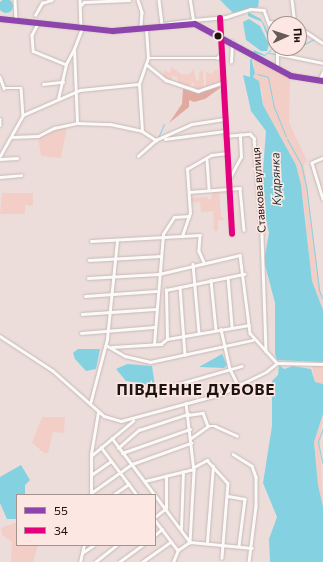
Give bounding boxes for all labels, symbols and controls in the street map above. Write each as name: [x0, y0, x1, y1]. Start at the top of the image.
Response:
north arrow: [267, 16, 307, 56]
text: Пн: [292, 28, 305, 43]
unlabelled marker: [213, 31, 223, 41]
street label: Ставкова вулиця: [249, 147, 269, 233]
water label: Кудрянка: [268, 152, 284, 206]
district label: ПІВДЕННЕ ДУБОВЕ: [116, 381, 276, 399]
legend: [16, 494, 156, 546]
text: 55: [54, 503, 68, 517]
text: 34: [54, 523, 68, 537]

